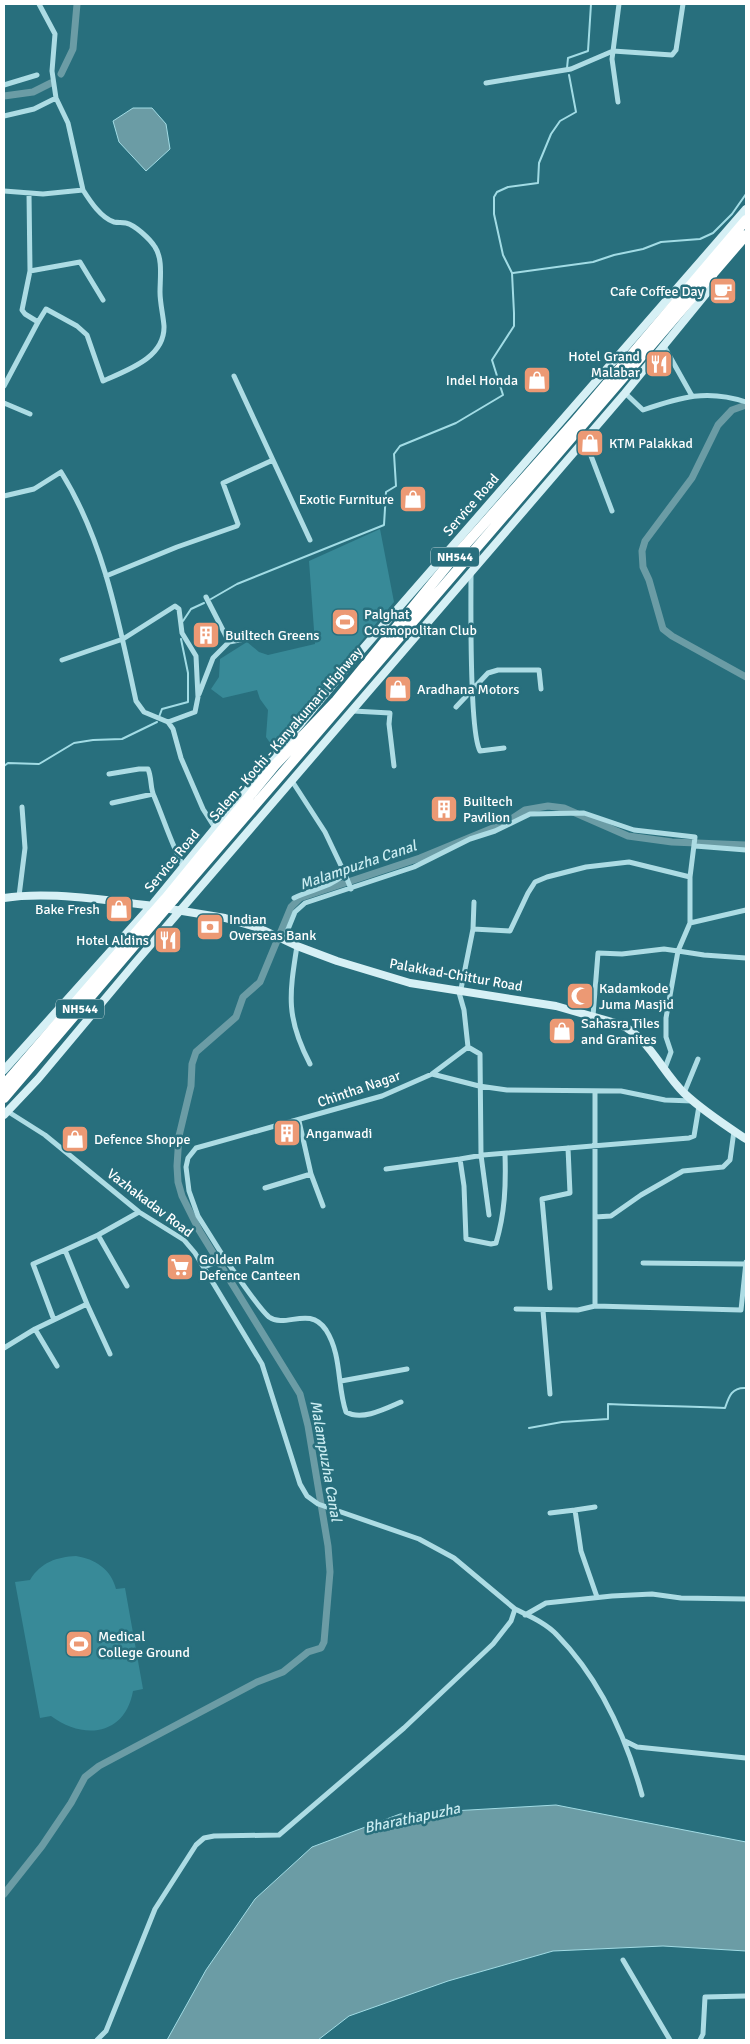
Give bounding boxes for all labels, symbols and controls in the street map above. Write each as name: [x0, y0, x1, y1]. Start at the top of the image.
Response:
cafe icon: Cafe Coffee Day: [708, 276, 738, 306]
place label: Cafe Coffee Day: [610, 283, 704, 300]
place label: Hotel Grand Malabar: [568, 348, 641, 381]
restaurant icon: Hotel Grand Malabar: [644, 349, 674, 379]
shop icon: Indel Honda: [522, 365, 552, 395]
place label: Indel Honda: [446, 372, 518, 389]
shop icon: KTM Palakkad: [575, 428, 605, 458]
place label: KTM Palakkad: [609, 435, 693, 452]
street label: Service Road: [439, 470, 503, 540]
shop icon: Exotic Furniture: [398, 484, 428, 514]
place label: Exotic Furniture: [299, 491, 394, 508]
road number: NH544: [431, 548, 479, 566]
place label: Palghat Cosmopolitan Club: [364, 606, 477, 639]
sports icon: Palghat Cosmopolitan Club: [330, 607, 360, 637]
building icon: Builtech Greens: [191, 620, 221, 650]
place label: Builtech Greens: [225, 627, 320, 644]
street label: Salem - Kochi - Kanyakumari Highway: [206, 643, 367, 825]
shop icon: Aradhana Motors: [383, 674, 413, 704]
place label: Aradhana Motors: [417, 681, 519, 698]
place label: Builtech Pavilion: [463, 793, 513, 826]
building icon: Builtech Pavilion: [429, 794, 459, 824]
street label: Service Road: [141, 826, 203, 896]
water label: Malampuzha Canal: [297, 836, 420, 893]
shop icon: Bake Fresh: [104, 894, 134, 924]
place label: Bake Fresh: [35, 901, 100, 918]
place label: Indian Overseas Bank: [229, 911, 316, 944]
bank icon: Indian Overseas Bank: [195, 912, 225, 942]
restaurant icon: Hotel Aldins: [153, 925, 183, 955]
place label: Hotel Aldins: [76, 932, 149, 949]
street label: Palakkad-Chittur Road: [388, 955, 524, 995]
place label: Kadamkode Juma Masjid: [599, 980, 674, 1013]
mosque icon: Kadamkode Juma Masjid: [565, 981, 595, 1011]
road number: NH544: [56, 1000, 104, 1019]
place label: Sahasra Tiles and Granites: [581, 1015, 660, 1048]
shop icon: Sahasra Tiles and Granites: [547, 1016, 577, 1046]
street label: Chintha Nagar: [315, 1067, 403, 1111]
building icon: Anganwadi: [272, 1118, 302, 1148]
shop icon: Defence Shoppe: [60, 1124, 90, 1154]
place label: Anganwadi: [306, 1125, 372, 1142]
place label: Defence Shoppe: [94, 1131, 190, 1148]
street label: Vazhakadav Road: [104, 1165, 196, 1241]
place label: Golden Palm Defence Canteen: [199, 1251, 300, 1284]
supermarket icon: Golden Palm Defence Canteen: [165, 1252, 195, 1282]
water label: Malampuzha Canal: [307, 1399, 346, 1524]
place label: Medical College Ground: [98, 1628, 190, 1661]
sports icon: Medical College Ground: [64, 1629, 94, 1659]
water label: Bharathapuzha: [363, 1799, 462, 1837]

